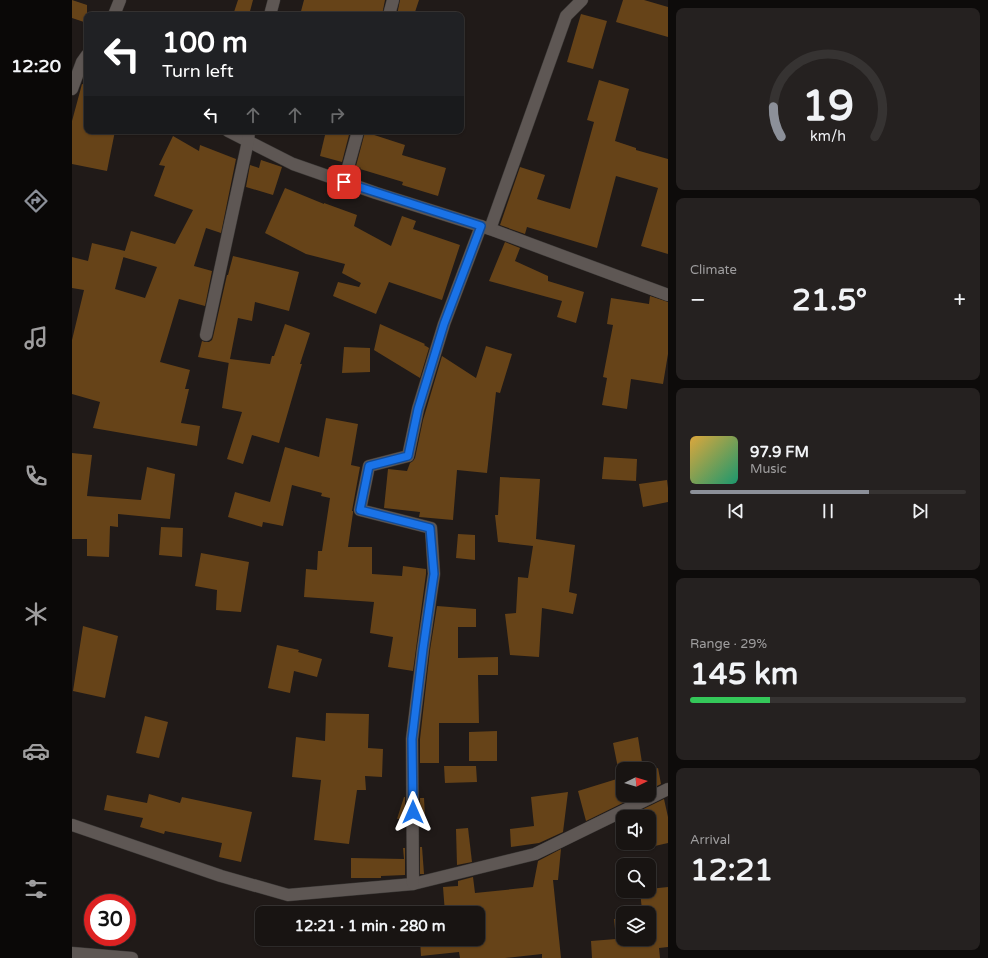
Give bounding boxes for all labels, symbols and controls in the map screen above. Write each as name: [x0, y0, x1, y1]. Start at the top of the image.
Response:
text: 100 m: [162, 26, 248, 60]
icon: left: [96, 28, 148, 80]
text: 12:20: [11, 55, 61, 77]
text: Turn left: [162, 60, 234, 82]
text: 19: [802, 82, 854, 132]
icon: left: [200, 104, 222, 126]
icon: ahead: [242, 104, 264, 126]
icon: ahead: [284, 104, 306, 126]
icon: right: [326, 104, 348, 126]
text: km/h: [810, 128, 846, 145]
pin: [327, 165, 361, 199]
icon: arrive: [333, 171, 355, 193]
icon: directions: [22, 187, 50, 215]
text: Climate: [690, 262, 737, 278]
text: 21.5°: [792, 282, 867, 319]
text: −: [690, 287, 706, 313]
text: +: [954, 287, 966, 313]
icon: music: [22, 324, 50, 352]
text: 97.9 FM: [750, 443, 809, 461]
text: Music: [750, 461, 787, 477]
icon: phone: [22, 462, 50, 490]
icon: previous: [725, 500, 747, 522]
icon: pause: [817, 500, 839, 522]
icon: next: [909, 500, 931, 522]
icon: climate: [22, 600, 50, 628]
text: Range · 29%: [690, 636, 767, 652]
text: 145 km: [690, 656, 798, 693]
icon: car: [22, 737, 50, 765]
north arrow: [616, 762, 656, 802]
map controls: [616, 762, 656, 946]
position arrow: [392, 791, 434, 833]
button: sound: [616, 810, 656, 850]
text: Arrival: [690, 832, 730, 848]
text: 12:21: [690, 852, 773, 889]
button: search: [616, 858, 656, 898]
icon: filters: [22, 875, 50, 903]
speed limit sign: 30: [84, 894, 136, 946]
button: layers: [616, 906, 656, 946]
text: 12:21 · 1 min · 280 m: [295, 917, 445, 935]

